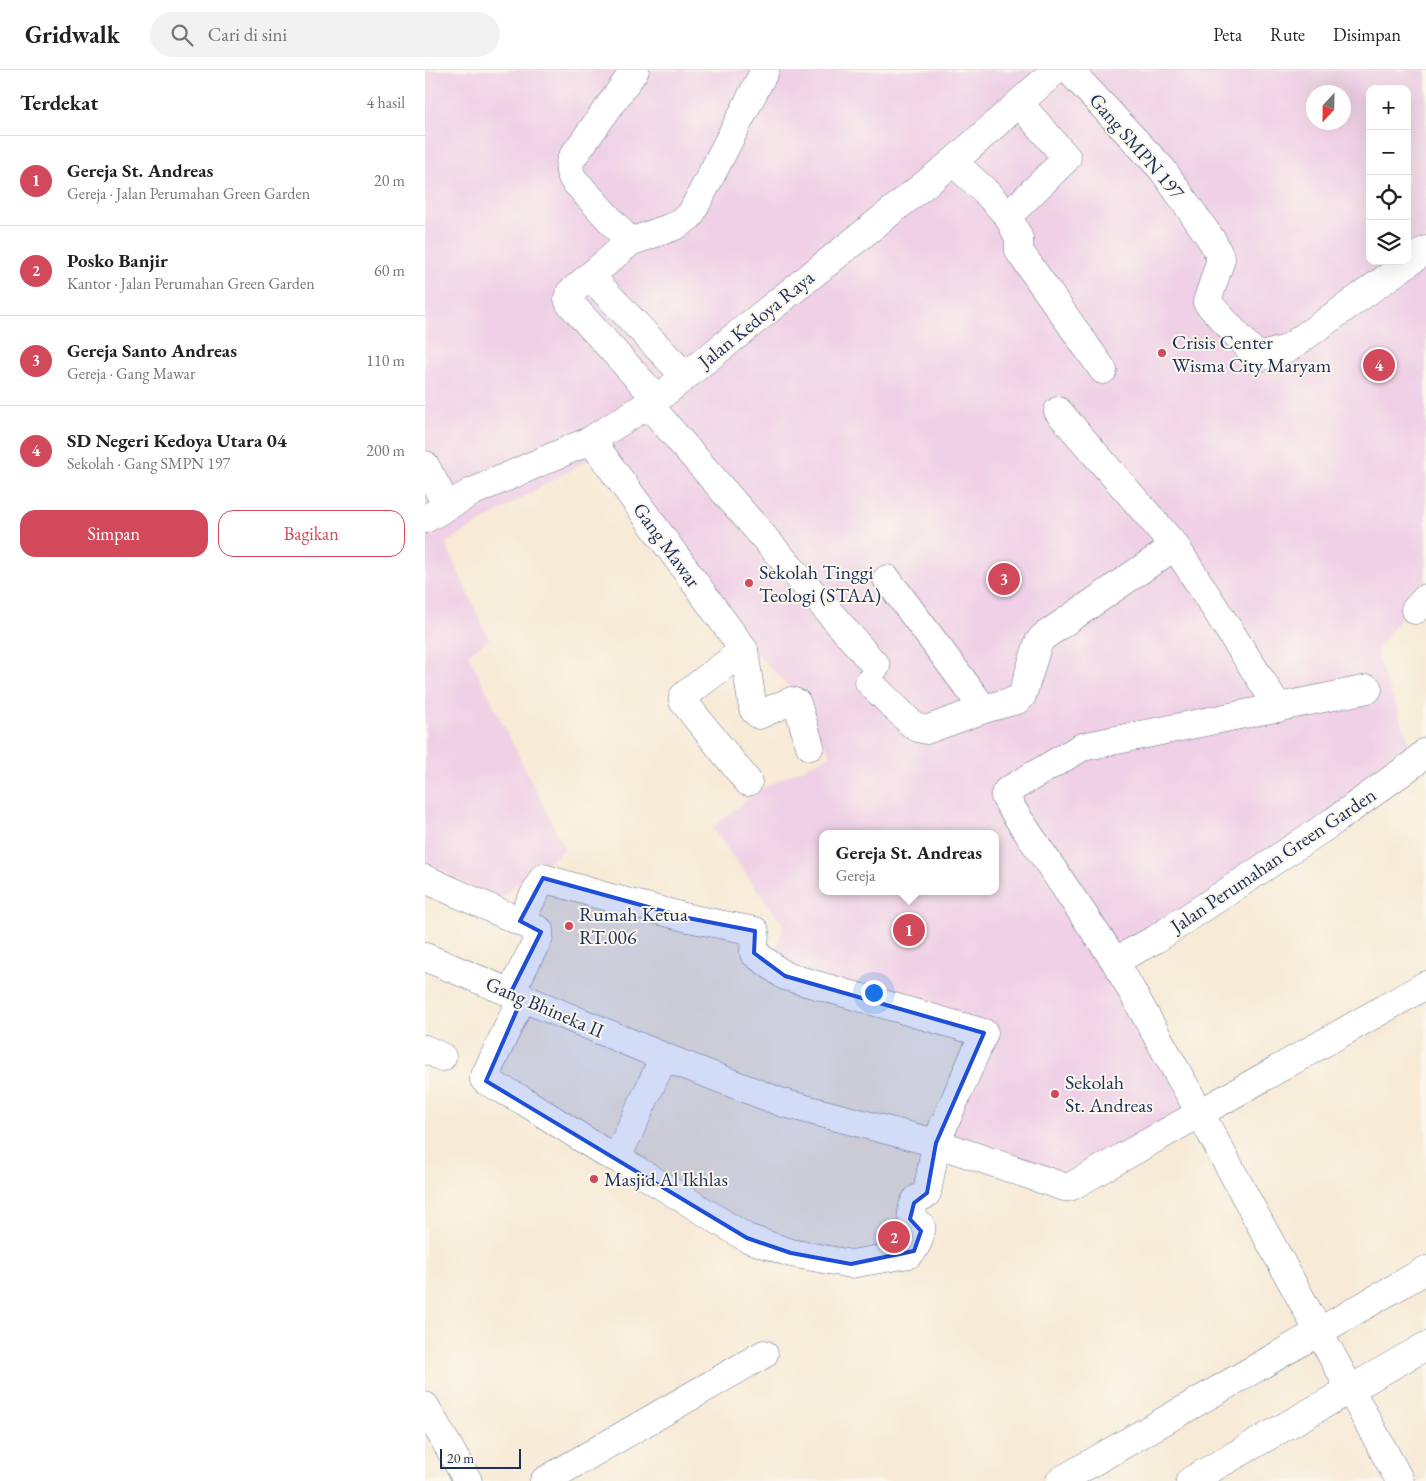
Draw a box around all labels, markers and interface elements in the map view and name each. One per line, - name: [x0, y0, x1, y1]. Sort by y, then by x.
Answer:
- search box: [150, 12, 500, 57]
- text: Gridwalk: [25, 19, 120, 50]
- icon: search: [168, 21, 196, 49]
- text: Cari di sini: [208, 22, 287, 47]
- text: Peta: [1213, 23, 1242, 46]
- text: Rute: [1270, 23, 1305, 46]
- text: Disimpan: [1333, 23, 1401, 46]
- north arrow: [1306, 85, 1351, 130]
- map controls: [1366, 85, 1411, 265]
- button: +: [1366, 85, 1411, 130]
- street label: Gang SMPN 197: [1084, 87, 1191, 205]
- text: Terdekat: [20, 89, 98, 116]
- text: 4 hasil: [367, 92, 405, 113]
- button: −: [1366, 130, 1411, 175]
- text: Gereja St. Andreas: [67, 158, 213, 183]
- text: 1: [32, 170, 40, 191]
- text: 20 m: [374, 170, 405, 191]
- button: locate: [1366, 175, 1411, 220]
- text: Gereja · Jalan Perumahan Green Garden: [67, 183, 310, 204]
- button: layers: [1366, 220, 1411, 265]
- text: Posko Banjir: [67, 248, 168, 273]
- text: 2: [32, 260, 40, 281]
- text: 60 m: [374, 260, 405, 281]
- street label: Jalan Kedoya Raya: [691, 264, 819, 375]
- text: Kantor · Jalan Perumahan Green Garden: [67, 273, 315, 294]
- place label: Crisis Center Wisma City Maryam: [1172, 329, 1332, 378]
- text: Gereja Santo Andreas: [67, 338, 237, 363]
- pin: 4: [1363, 346, 1395, 384]
- marker: Crisis Center Wisma City Maryam: [1156, 347, 1168, 359]
- text: 3: [32, 350, 40, 371]
- text: 110 m: [366, 350, 405, 371]
- text: Gereja · Gang Mawar: [67, 363, 195, 384]
- text: SD Negeri Kedoya Utara 04: [67, 428, 287, 453]
- text: 4: [32, 440, 40, 461]
- text: 200 m: [366, 440, 405, 461]
- text: Sekolah · Gang SMPN 197: [67, 453, 230, 474]
- street label: Gang Mawar: [627, 497, 707, 593]
- button: Simpan: [20, 510, 208, 557]
- button: Bagikan: [218, 510, 405, 557]
- place label: Sekolah Tinggi Teologi (STAA): [759, 559, 881, 608]
- pin: 3: [988, 560, 1020, 598]
- marker: Sekolah Tinggi Teologi (STAA): [743, 577, 755, 589]
- street label: Jalan Perumahan Green Garden: [1164, 781, 1381, 940]
- popup: [819, 830, 999, 895]
- text: Gereja St. Andreas: [836, 840, 982, 865]
- text: Gereja: [836, 865, 875, 886]
- place label: Rumah Ketua RT.006: [579, 901, 688, 950]
- pin: 1: [893, 911, 925, 949]
- marker: Rumah Ketua RT.006: [563, 920, 575, 932]
- street label: Gang Bhineka II: [482, 970, 608, 1044]
- your location: [861, 980, 887, 1006]
- place label: Sekolah St. Andreas: [1065, 1069, 1153, 1118]
- marker: Sekolah St. Andreas: [1049, 1088, 1061, 1100]
- place label: Masjid Al Ikhlas: [604, 1166, 728, 1192]
- marker: Masjid Al Ikhlas: [588, 1173, 600, 1185]
- pin: 2: [878, 1218, 910, 1256]
- scale bar: [440, 1446, 521, 1469]
- text: 20 m: [447, 1449, 474, 1467]

